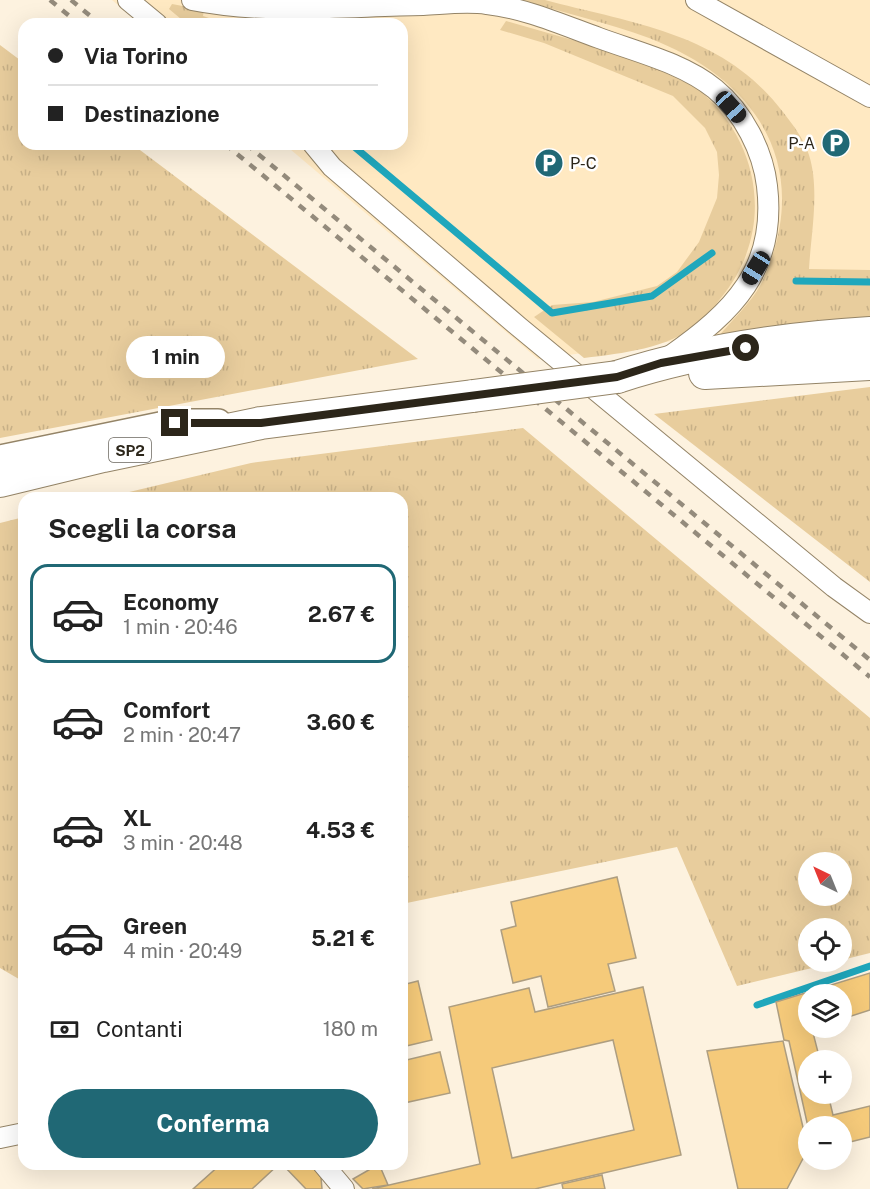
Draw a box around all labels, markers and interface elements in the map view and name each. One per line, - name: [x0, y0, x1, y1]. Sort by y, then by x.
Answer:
- text: Via Torino: [84, 43, 188, 69]
- car: [712, 88, 750, 126]
- text: Destinazione: [84, 101, 220, 127]
- parking icon: P-A: [820, 127, 852, 159]
- place label: P-A: [788, 134, 815, 153]
- parking icon: P-C: [533, 147, 565, 179]
- place label: P-C: [570, 154, 597, 173]
- car: [739, 248, 773, 288]
- route start: [732, 334, 759, 361]
- callout: 1 min: [126, 336, 225, 378]
- text: 1 min: [151, 345, 200, 369]
- route end: [161, 409, 188, 436]
- road number: SP2: [109, 438, 151, 462]
- text: Scegli la corsa: [48, 512, 237, 544]
- icon: car: [51, 587, 105, 641]
- text: Economy: [123, 589, 219, 615]
- text: 2.67 €: [308, 601, 375, 627]
- text: 1 min · 20:46: [123, 615, 238, 639]
- icon: car: [51, 695, 105, 749]
- text: Comfort: [123, 697, 210, 723]
- text: 3.60 €: [307, 709, 375, 735]
- text: 2 min · 20:47: [123, 723, 241, 747]
- icon: car: [51, 803, 105, 857]
- text: XL: [123, 805, 151, 831]
- text: 4.53 €: [306, 817, 375, 843]
- text: 3 min · 20:48: [123, 831, 243, 855]
- north arrow: [798, 852, 852, 906]
- map controls: [798, 852, 852, 1170]
- icon: car: [51, 911, 105, 965]
- text: Green: [123, 913, 187, 939]
- button: locate: [798, 918, 852, 972]
- text: 5.21 €: [311, 925, 375, 951]
- text: 4 min · 20:49: [123, 939, 242, 963]
- button: layers: [798, 984, 852, 1038]
- icon: cash: [48, 1013, 81, 1046]
- text: Contanti: [96, 1016, 183, 1042]
- text: 180 m: [323, 1017, 378, 1041]
- button: +: [798, 1050, 852, 1104]
- button: Conferma: [48, 1089, 378, 1158]
- button: −: [798, 1116, 852, 1170]

